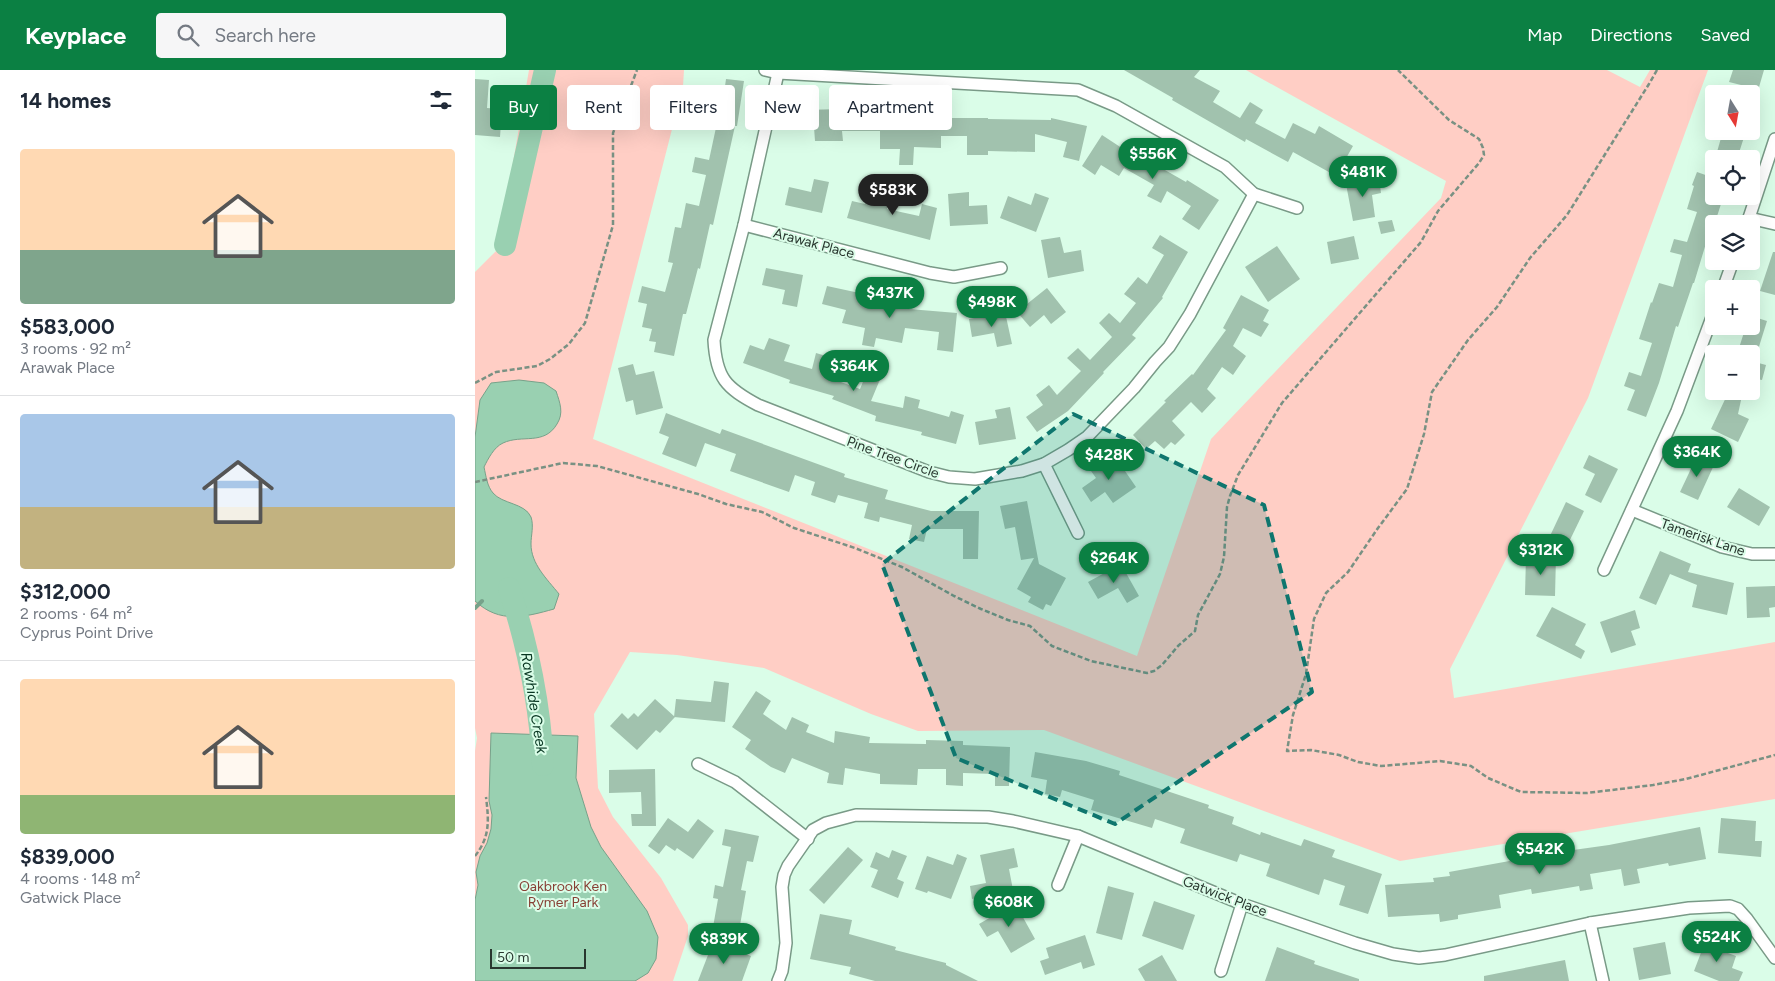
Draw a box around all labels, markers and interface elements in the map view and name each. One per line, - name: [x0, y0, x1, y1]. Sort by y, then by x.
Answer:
- search box: [156, 13, 506, 58]
- text: Keyplace: [25, 21, 126, 50]
- icon: search: [174, 21, 202, 49]
- text: Search here: [214, 24, 316, 47]
- text: Map: [1527, 24, 1562, 46]
- text: Directions: [1590, 24, 1672, 46]
- text: Saved: [1700, 24, 1750, 46]
- chip: Buy: [490, 85, 557, 130]
- chip: Rent: [567, 85, 640, 130]
- chip: Filters: [650, 85, 735, 130]
- chip: New: [745, 85, 819, 130]
- chip: Apartment: [829, 85, 952, 130]
- north arrow: [1705, 85, 1760, 140]
- map controls: [1705, 85, 1760, 400]
- icon: filters: [427, 86, 455, 114]
- text: 14 homes: [20, 88, 111, 113]
- pin: $556K: [1118, 138, 1188, 180]
- text: $556K: [1129, 144, 1177, 163]
- button: locate: [1705, 150, 1760, 205]
- pin: $481K: [1328, 156, 1398, 198]
- text: $481K: [1340, 162, 1386, 181]
- pin: $583K: [858, 174, 928, 216]
- text: $583K: [869, 180, 917, 199]
- icon: home: [193, 181, 283, 271]
- button: layers: [1705, 215, 1760, 270]
- street label: Arawak Place: [772, 225, 856, 263]
- pin: $437K: [855, 276, 925, 319]
- button: +: [1705, 280, 1760, 335]
- text: $437K: [866, 283, 914, 302]
- pin: $498K: [957, 286, 1027, 328]
- text: $498K: [968, 292, 1016, 311]
- text: $583,000: [20, 314, 115, 339]
- text: 3 rooms · 92 m²: [20, 339, 131, 358]
- button: −: [1705, 345, 1760, 400]
- pin: $364K: [819, 350, 889, 392]
- text: $364K: [830, 356, 878, 375]
- text: Arawak Place: [20, 358, 115, 377]
- street label: Pine Tree Circle: [844, 433, 942, 482]
- pin: $364K: [1662, 436, 1732, 478]
- pin: $428K: [1074, 438, 1144, 481]
- text: $364K: [1673, 442, 1721, 461]
- text: $428K: [1085, 445, 1133, 464]
- icon: home: [193, 447, 283, 537]
- street label: Tamerisk Lane: [1658, 515, 1748, 560]
- pin: $312K: [1506, 534, 1576, 576]
- text: $312K: [1519, 540, 1563, 559]
- pin: $264K: [1079, 542, 1149, 584]
- text: $264K: [1090, 548, 1138, 567]
- text: $312,000: [20, 579, 111, 604]
- text: 2 rooms · 64 m²: [20, 604, 132, 623]
- text: Cyprus Point Drive: [20, 623, 153, 642]
- water label: Rawhide Creek: [517, 651, 551, 756]
- icon: home: [193, 712, 283, 802]
- pin: $542K: [1505, 832, 1575, 875]
- text: $542K: [1516, 839, 1564, 858]
- text: $839,000: [20, 844, 115, 869]
- text: 4 rooms · 148 m²: [20, 869, 141, 888]
- street label: Gatwick Place: [1180, 873, 1270, 920]
- park label: Oakbrook Ken Rymer Park: [519, 878, 607, 911]
- pin: $608K: [974, 886, 1044, 928]
- text: Gatwick Place: [20, 888, 121, 907]
- text: $608K: [985, 892, 1033, 911]
- pin: $524K: [1682, 920, 1752, 963]
- pin: $839K: [689, 922, 759, 965]
- text: $524K: [1693, 927, 1741, 946]
- text: $839K: [700, 929, 748, 948]
- scale bar: [490, 946, 586, 969]
- text: 50 m: [497, 949, 529, 966]

